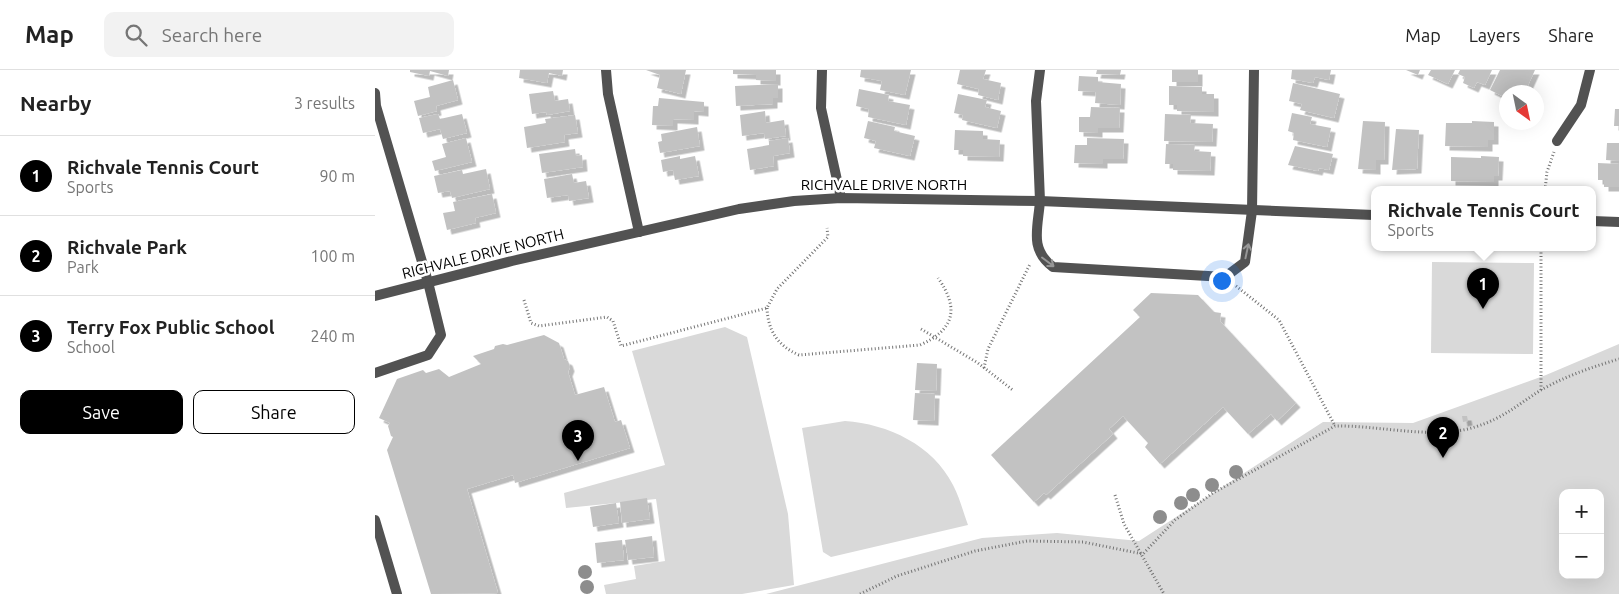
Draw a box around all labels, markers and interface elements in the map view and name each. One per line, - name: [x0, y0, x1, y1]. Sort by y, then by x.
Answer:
- search box: [104, 12, 454, 57]
- text: Map: [25, 21, 74, 48]
- icon: search: [122, 21, 150, 49]
- text: Search here: [162, 24, 262, 46]
- text: Map: [1405, 25, 1441, 45]
- text: Layers: [1469, 25, 1520, 45]
- text: Share: [1548, 25, 1594, 45]
- north arrow: [1499, 85, 1544, 130]
- text: Nearby: [20, 91, 91, 115]
- text: 3 results: [294, 94, 355, 112]
- text: Richvale Tennis Court: [67, 156, 259, 178]
- text: 1: [31, 167, 41, 185]
- text: 90 m: [319, 167, 355, 185]
- street label: RICHVALE DRIVE NORTH: [801, 176, 967, 193]
- text: Sports: [67, 178, 113, 196]
- popup: [1371, 186, 1596, 251]
- text: Richvale Tennis Court: [1387, 199, 1580, 221]
- text: Sports: [1387, 221, 1434, 239]
- street label: RICHVALE DRIVE NORTH: [400, 225, 566, 282]
- text: Richvale Park: [67, 236, 187, 258]
- one-way arrow: [1243, 244, 1252, 260]
- text: 2: [31, 247, 41, 265]
- text: 100 m: [310, 247, 355, 265]
- one-way arrow: [1042, 256, 1055, 267]
- text: Park: [67, 258, 99, 276]
- your location: [1209, 268, 1235, 294]
- pin: 1: [1467, 268, 1499, 309]
- text: Terry Fox Public School: [67, 316, 275, 338]
- text: 3: [31, 327, 41, 345]
- text: 240 m: [310, 327, 355, 345]
- text: School: [67, 338, 115, 356]
- button: Save: [20, 390, 183, 434]
- button: Share: [193, 390, 355, 434]
- pin: 2: [1427, 417, 1459, 458]
- pin: 3: [562, 420, 594, 461]
- map controls: [1559, 489, 1604, 579]
- button: +: [1559, 489, 1604, 534]
- button: −: [1559, 534, 1604, 579]

